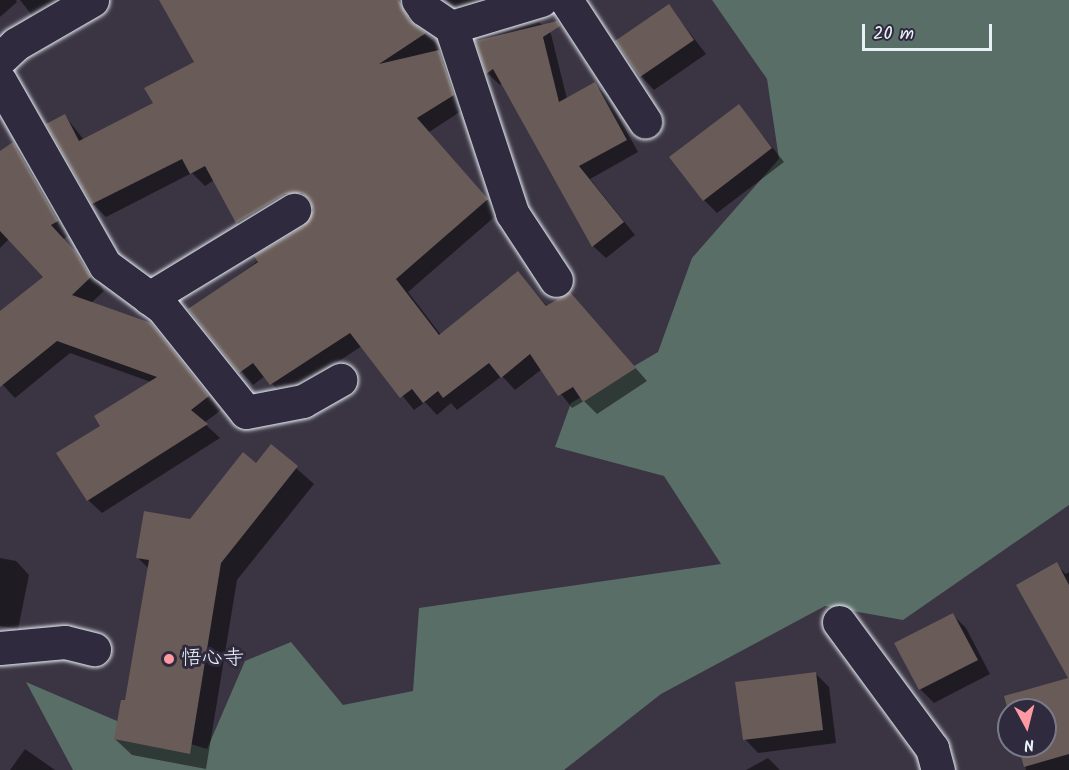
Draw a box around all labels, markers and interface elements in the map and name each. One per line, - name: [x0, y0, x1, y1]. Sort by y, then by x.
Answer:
- scale bar: [865, 12, 996, 50]
- text: 20 m: [873, 20, 914, 49]
- place label: 悟心寺: [181, 646, 244, 672]
- marker: 悟心寺: [162, 652, 176, 666]
- north arrow: [997, 698, 1057, 758]
- text: N: [1022, 731, 1036, 757]

